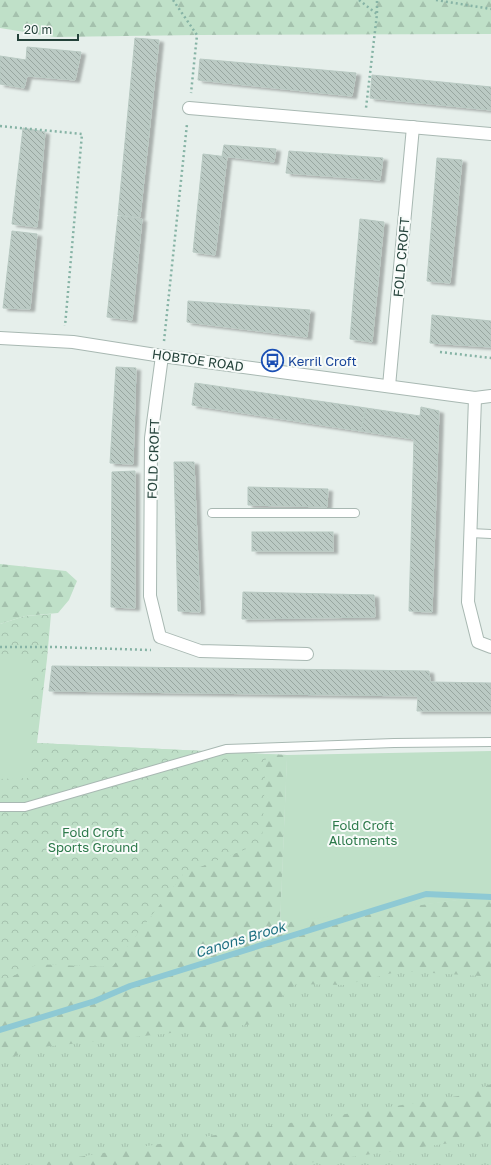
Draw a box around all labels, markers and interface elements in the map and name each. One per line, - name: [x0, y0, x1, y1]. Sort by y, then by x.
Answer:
- scale bar: [18, 16, 78, 42]
- text: 20 m: [24, 22, 52, 37]
- street label: FOLD CROFT: [390, 216, 412, 298]
- street label: HOBTOE ROAD: [151, 346, 245, 374]
- bus stop icon: Kerril Croft: [260, 348, 286, 374]
- place label: Kerril Croft: [288, 353, 357, 369]
- street label: FOLD CROFT: [144, 419, 162, 499]
- park label: Fold Croft Allotments: [329, 817, 397, 848]
- park label: Fold Croft Sports Ground: [48, 824, 138, 855]
- water label: Canons Brook: [193, 917, 289, 961]

